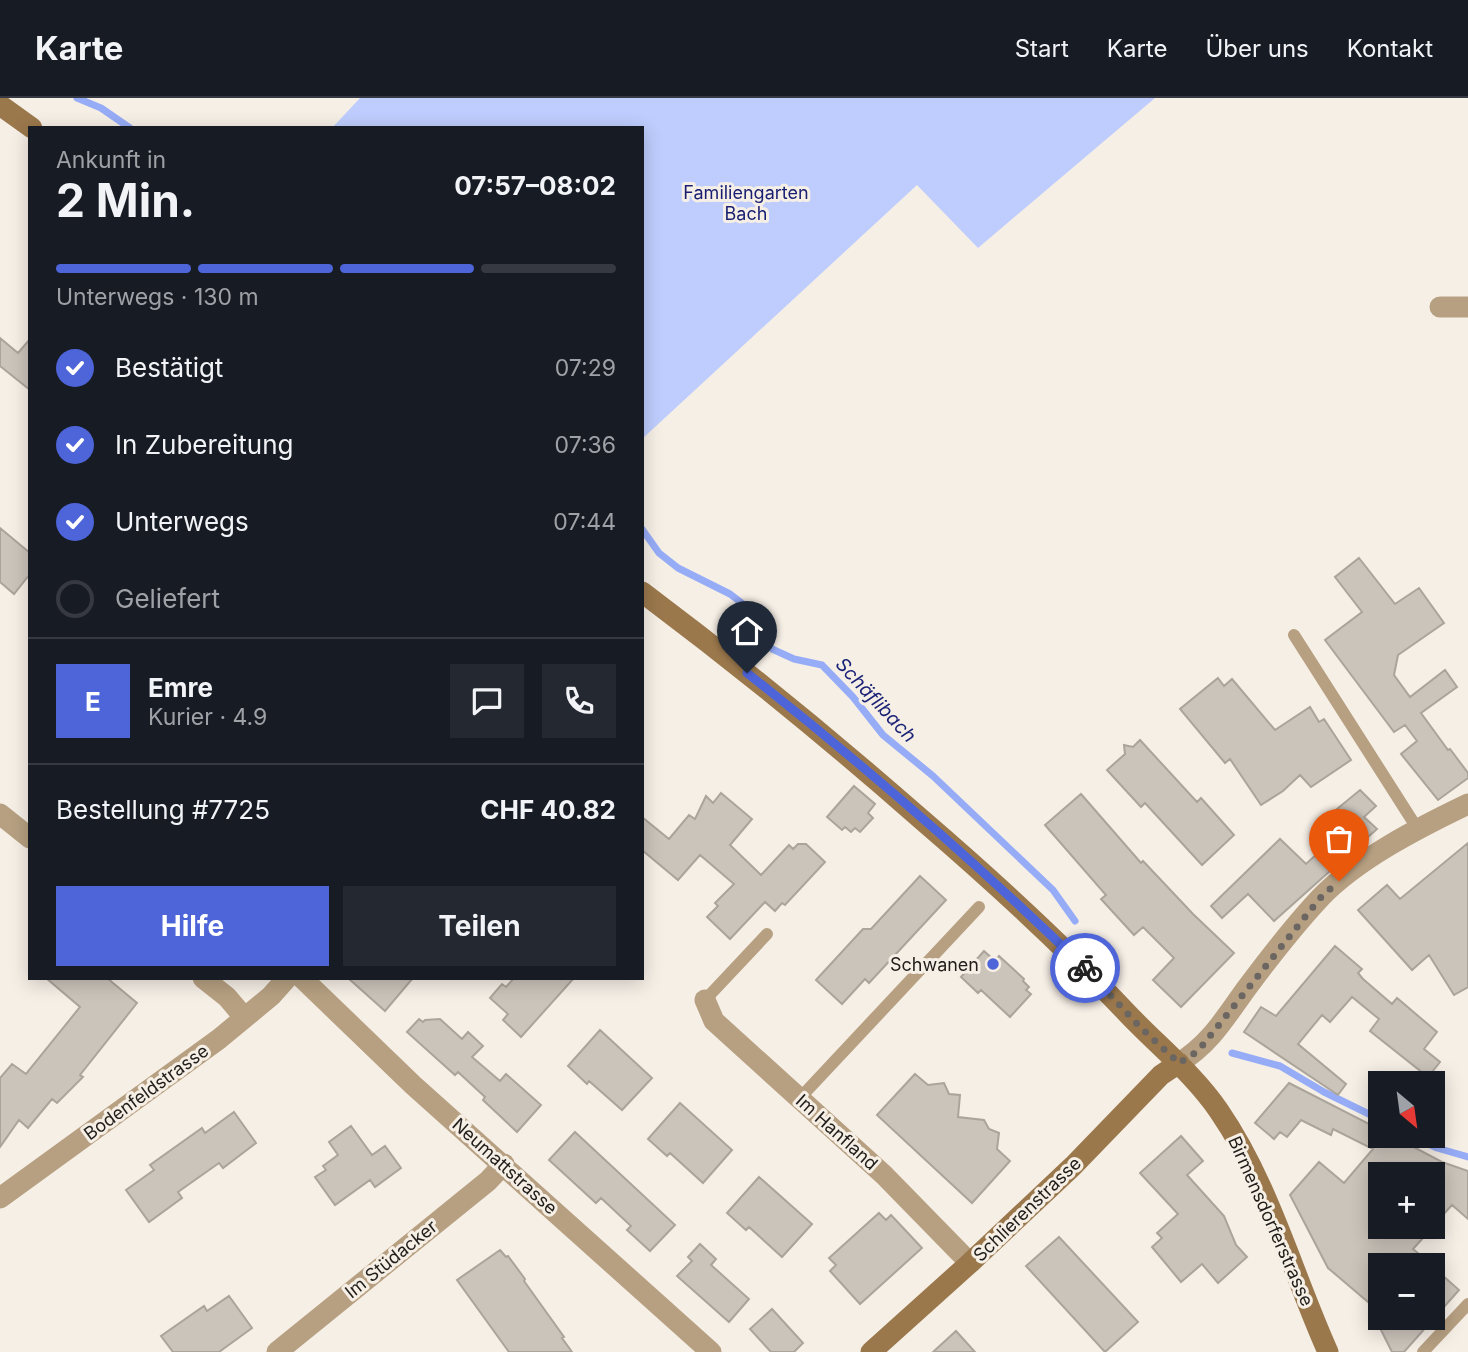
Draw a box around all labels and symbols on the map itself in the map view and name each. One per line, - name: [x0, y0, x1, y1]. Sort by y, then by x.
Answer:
- park label: Familiengarten Bach: [683, 182, 809, 224]
- pin: [717, 601, 777, 673]
- water label: Schäflibach: [831, 653, 921, 747]
- pin: [1309, 809, 1369, 881]
- courier: [1050, 933, 1120, 1003]
- place label: Schwanen: [890, 954, 979, 975]
- marker: Schwanen: [985, 956, 1001, 972]
- street label: Bodenfeldstrasse: [80, 1040, 212, 1144]
- north arrow: [1368, 1071, 1446, 1148]
- street label: Im Hanfland: [792, 1090, 882, 1174]
- street label: Neumattstrasse: [448, 1114, 562, 1218]
- street label: Birmensdorferstrasse: [1224, 1133, 1318, 1309]
- street label: Schlierenstrasse: [969, 1152, 1085, 1266]
- street label: Im Stüdacker: [341, 1215, 441, 1302]

